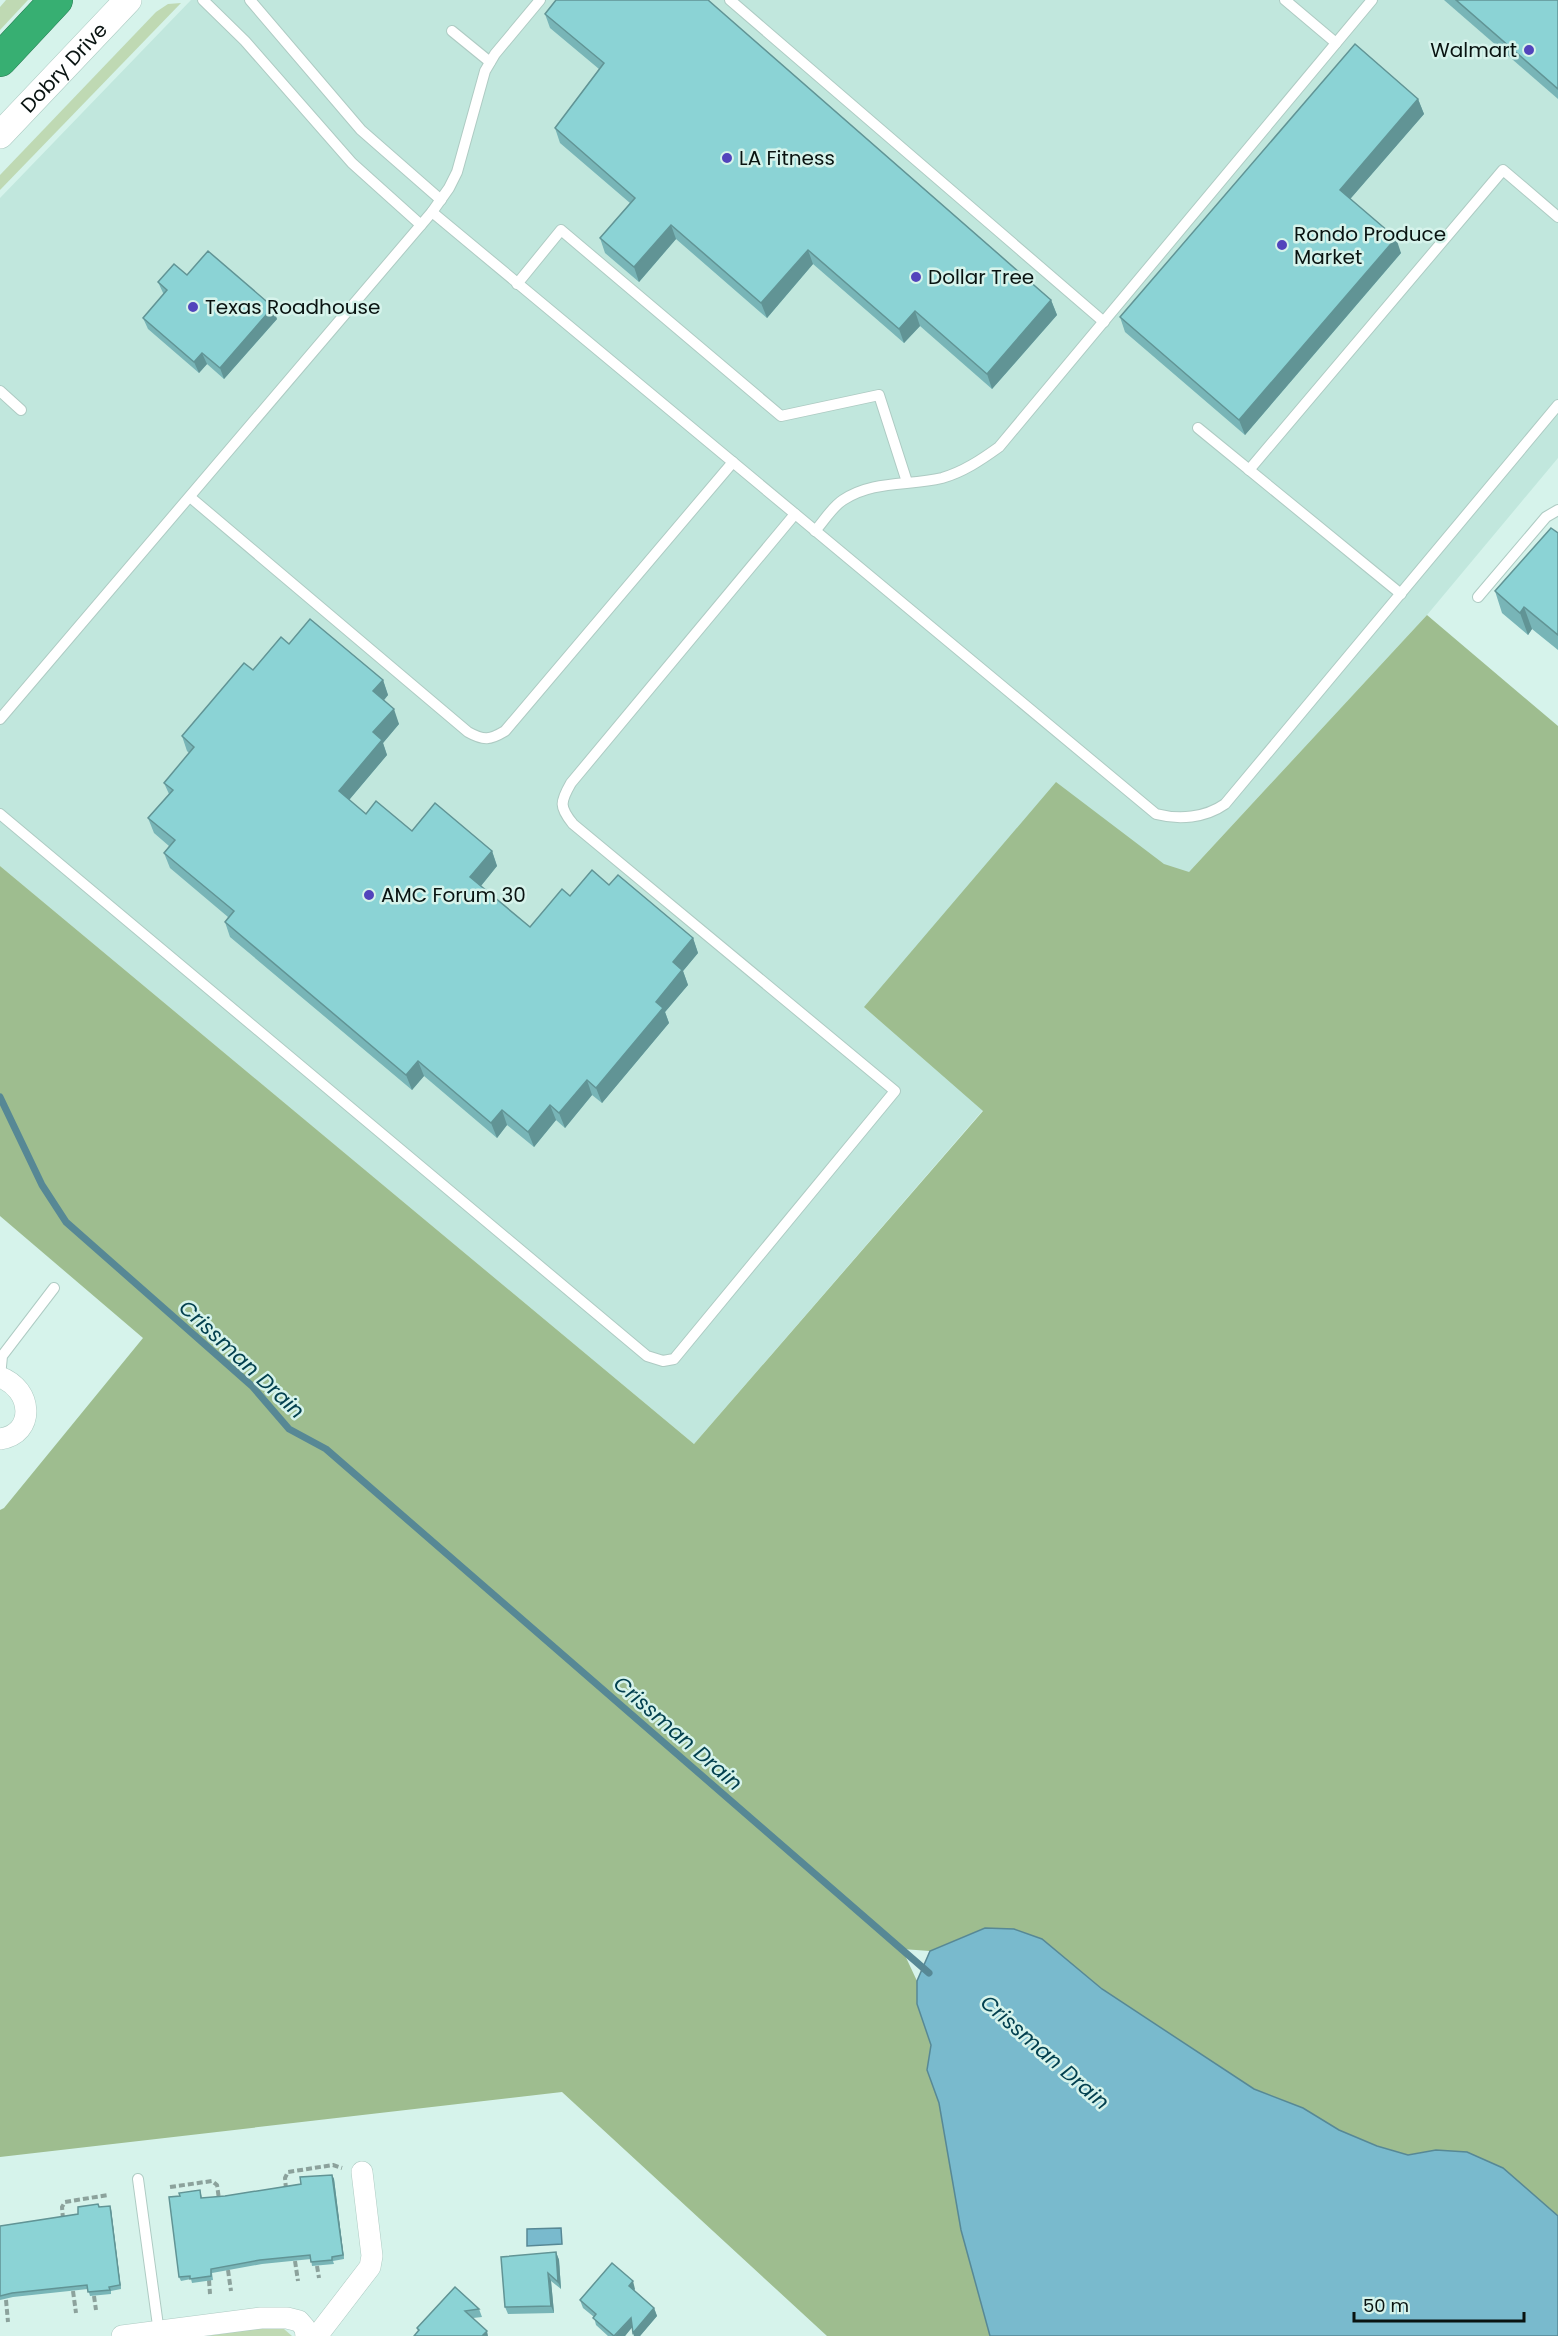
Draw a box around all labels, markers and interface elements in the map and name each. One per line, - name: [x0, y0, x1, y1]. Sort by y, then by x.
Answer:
- street label: Dobry Drive: [14, 16, 114, 119]
- place label: Walmart: [1430, 36, 1517, 64]
- marker: Walmart: [1522, 43, 1536, 57]
- place label: LA Fitness: [739, 144, 835, 172]
- marker: LA Fitness: [720, 151, 734, 165]
- place label: Rondo Produce Market: [1294, 220, 1446, 271]
- marker: Rondo Produce Market: [1275, 238, 1289, 252]
- place label: Dollar Tree: [928, 263, 1034, 291]
- marker: Dollar Tree: [909, 270, 923, 284]
- place label: Texas Roadhouse: [205, 293, 380, 321]
- marker: Texas Roadhouse: [186, 300, 200, 314]
- place label: AMC Forum 30: [381, 881, 526, 909]
- marker: AMC Forum 30: [362, 888, 376, 902]
- water label: Crissman Drain: [173, 1293, 311, 1425]
- water label: Crissman Drain: [607, 1669, 749, 1797]
- water label: Crissman Drain: [974, 1988, 1116, 2116]
- scale bar: [1354, 2285, 1524, 2323]
- text: 50 m: [1363, 2293, 1409, 2318]

